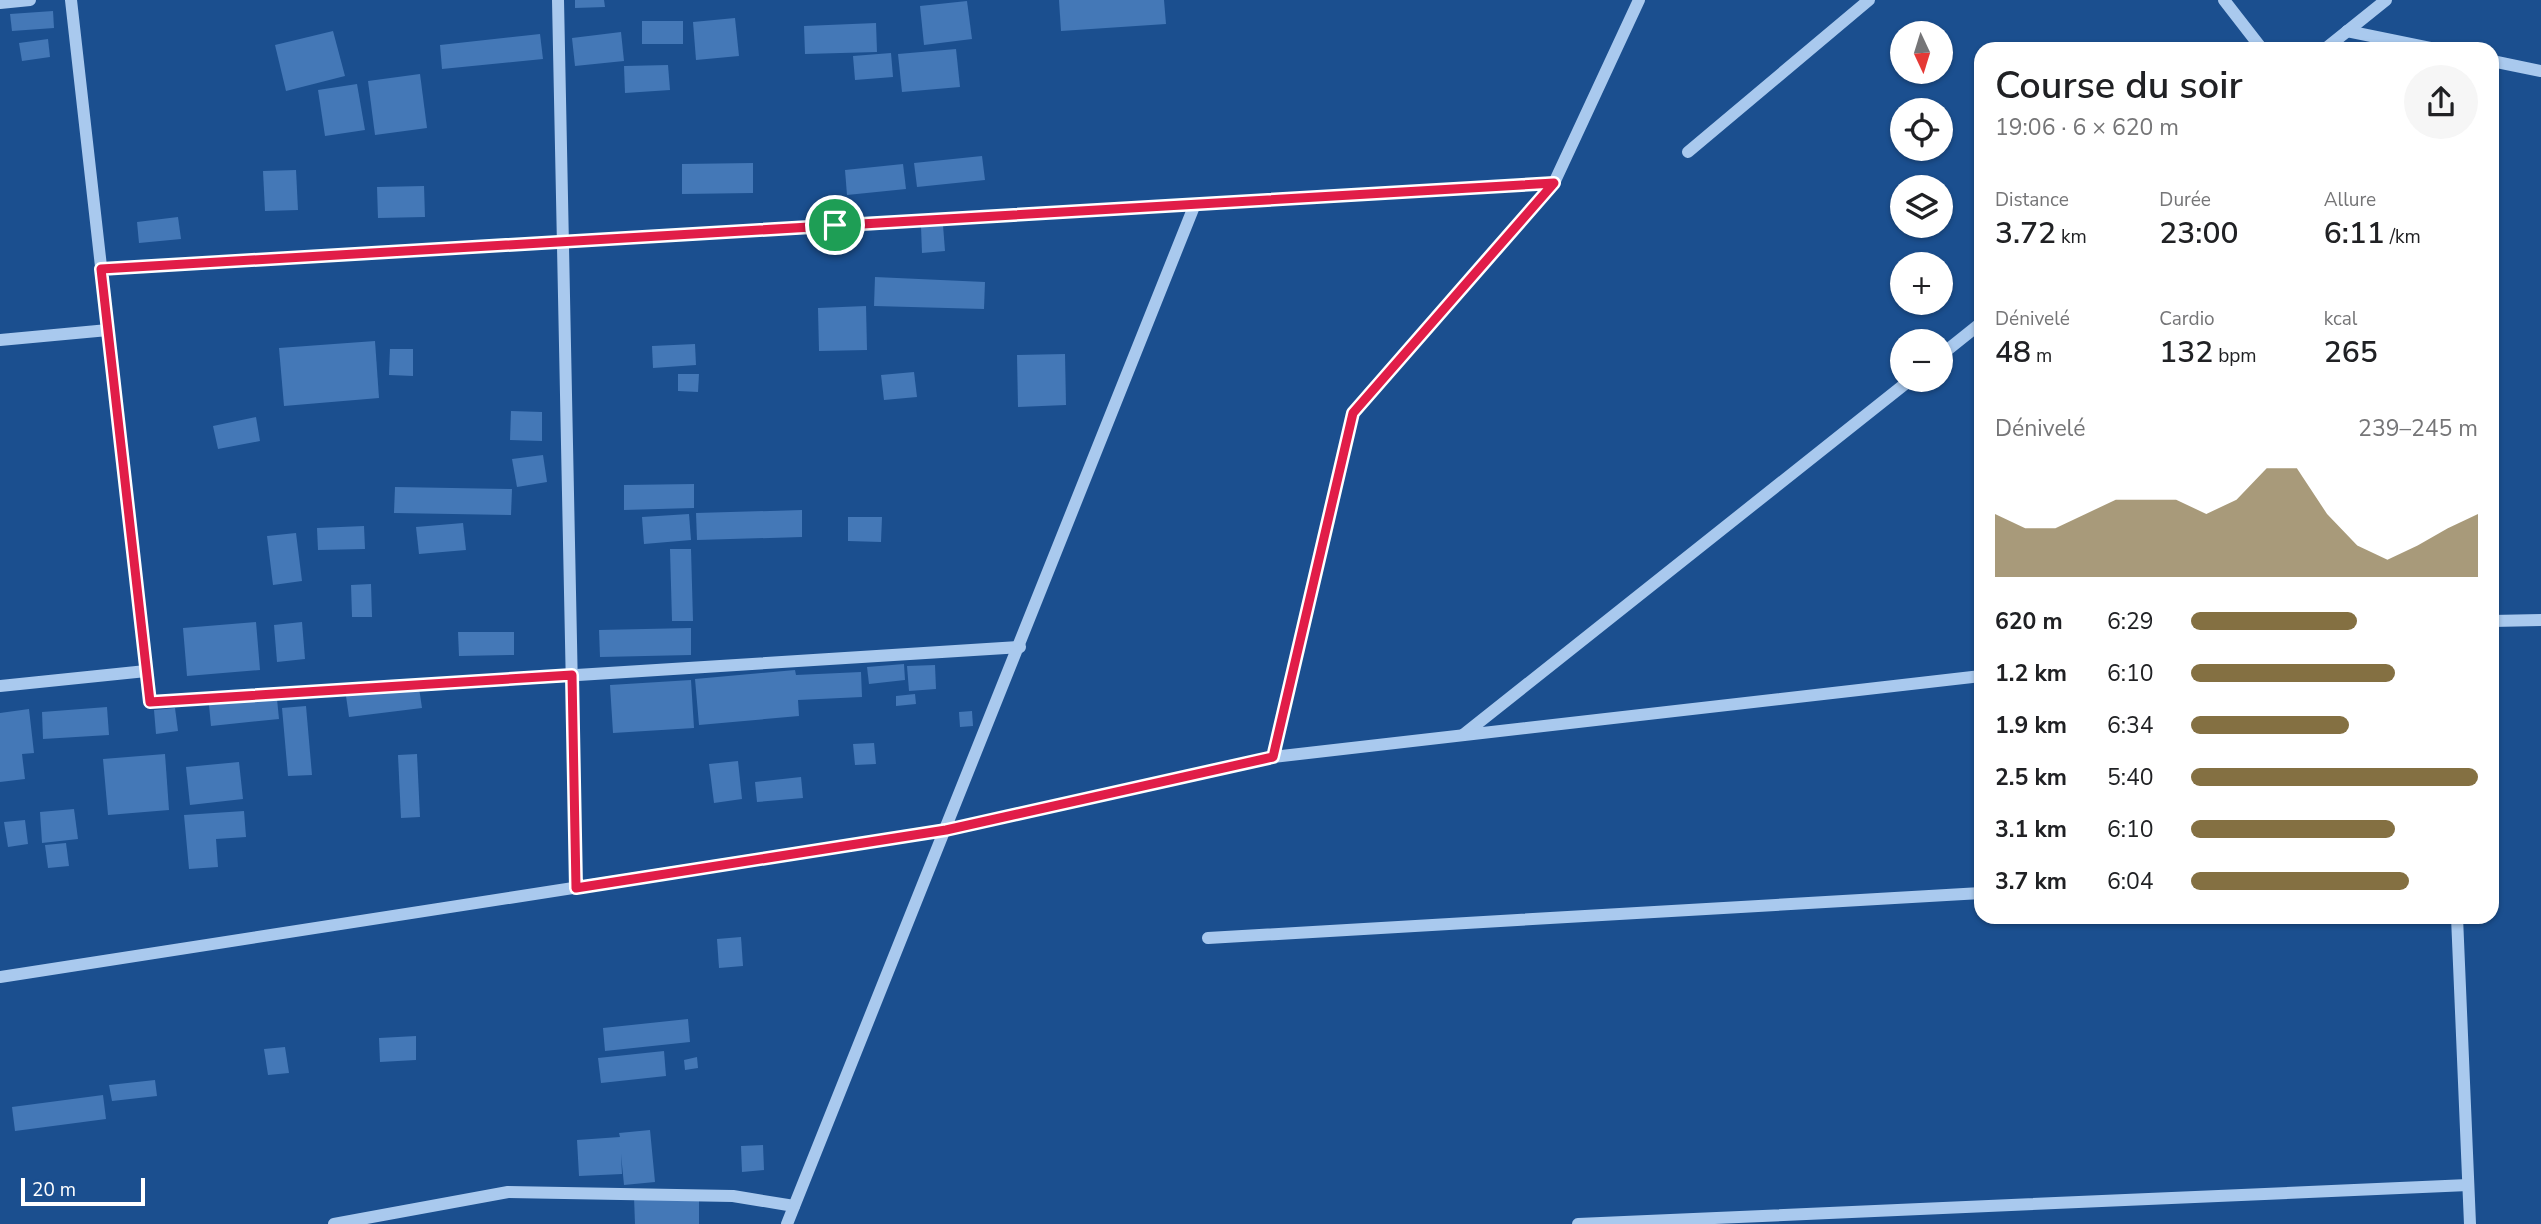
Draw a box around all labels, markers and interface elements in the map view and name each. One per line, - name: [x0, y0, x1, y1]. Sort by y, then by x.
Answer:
- north arrow: [1890, 21, 1953, 84]
- map controls: [1890, 21, 1953, 392]
- text: Course du soir: [1995, 60, 2243, 111]
- button: share: [2404, 65, 2478, 139]
- button: locate: [1890, 98, 1953, 161]
- text: 19:06 · 6 × 620 m: [1995, 112, 2179, 143]
- button: layers: [1890, 175, 1953, 238]
- text: Distance: [1995, 187, 2069, 213]
- text: Durée: [2159, 187, 2211, 213]
- text: Allure: [2324, 187, 2376, 213]
- pin: [805, 195, 865, 255]
- icon: arrive: [816, 206, 854, 244]
- text: 3.72: [1995, 213, 2056, 254]
- text: 23:00: [2159, 213, 2238, 254]
- text: 6:11: [2324, 213, 2385, 254]
- text: km: [2056, 224, 2087, 250]
- text: /km: [2385, 224, 2421, 250]
- button: +: [1890, 252, 1953, 315]
- text: Dénivelé: [1995, 306, 2070, 332]
- text: Cardio: [2159, 306, 2215, 332]
- text: kcal: [2324, 306, 2357, 332]
- button: −: [1890, 329, 1953, 392]
- text: 48: [1995, 332, 2031, 373]
- text: 132: [2159, 332, 2213, 373]
- text: 265: [2324, 332, 2378, 373]
- text: m: [2031, 343, 2052, 369]
- text: bpm: [2213, 343, 2257, 369]
- text: Dénivelé: [1995, 413, 2086, 444]
- text: 239–245 m: [2358, 413, 2478, 444]
- text: 620 m: [1995, 606, 2063, 637]
- text: 6:29: [2107, 606, 2154, 637]
- text: 1.2 km: [1995, 658, 2067, 689]
- text: 6:10: [2107, 658, 2154, 689]
- text: 1.9 km: [1995, 710, 2067, 741]
- text: 6:34: [2107, 710, 2154, 741]
- text: 2.5 km: [1995, 762, 2067, 793]
- text: 5:40: [2107, 762, 2154, 793]
- text: 3.1 km: [1995, 814, 2067, 845]
- text: 6:10: [2107, 814, 2154, 845]
- text: 3.7 km: [1995, 866, 2067, 897]
- text: 6:04: [2107, 866, 2154, 897]
- scale bar: [21, 1175, 145, 1207]
- text: 20 m: [32, 1177, 76, 1203]

